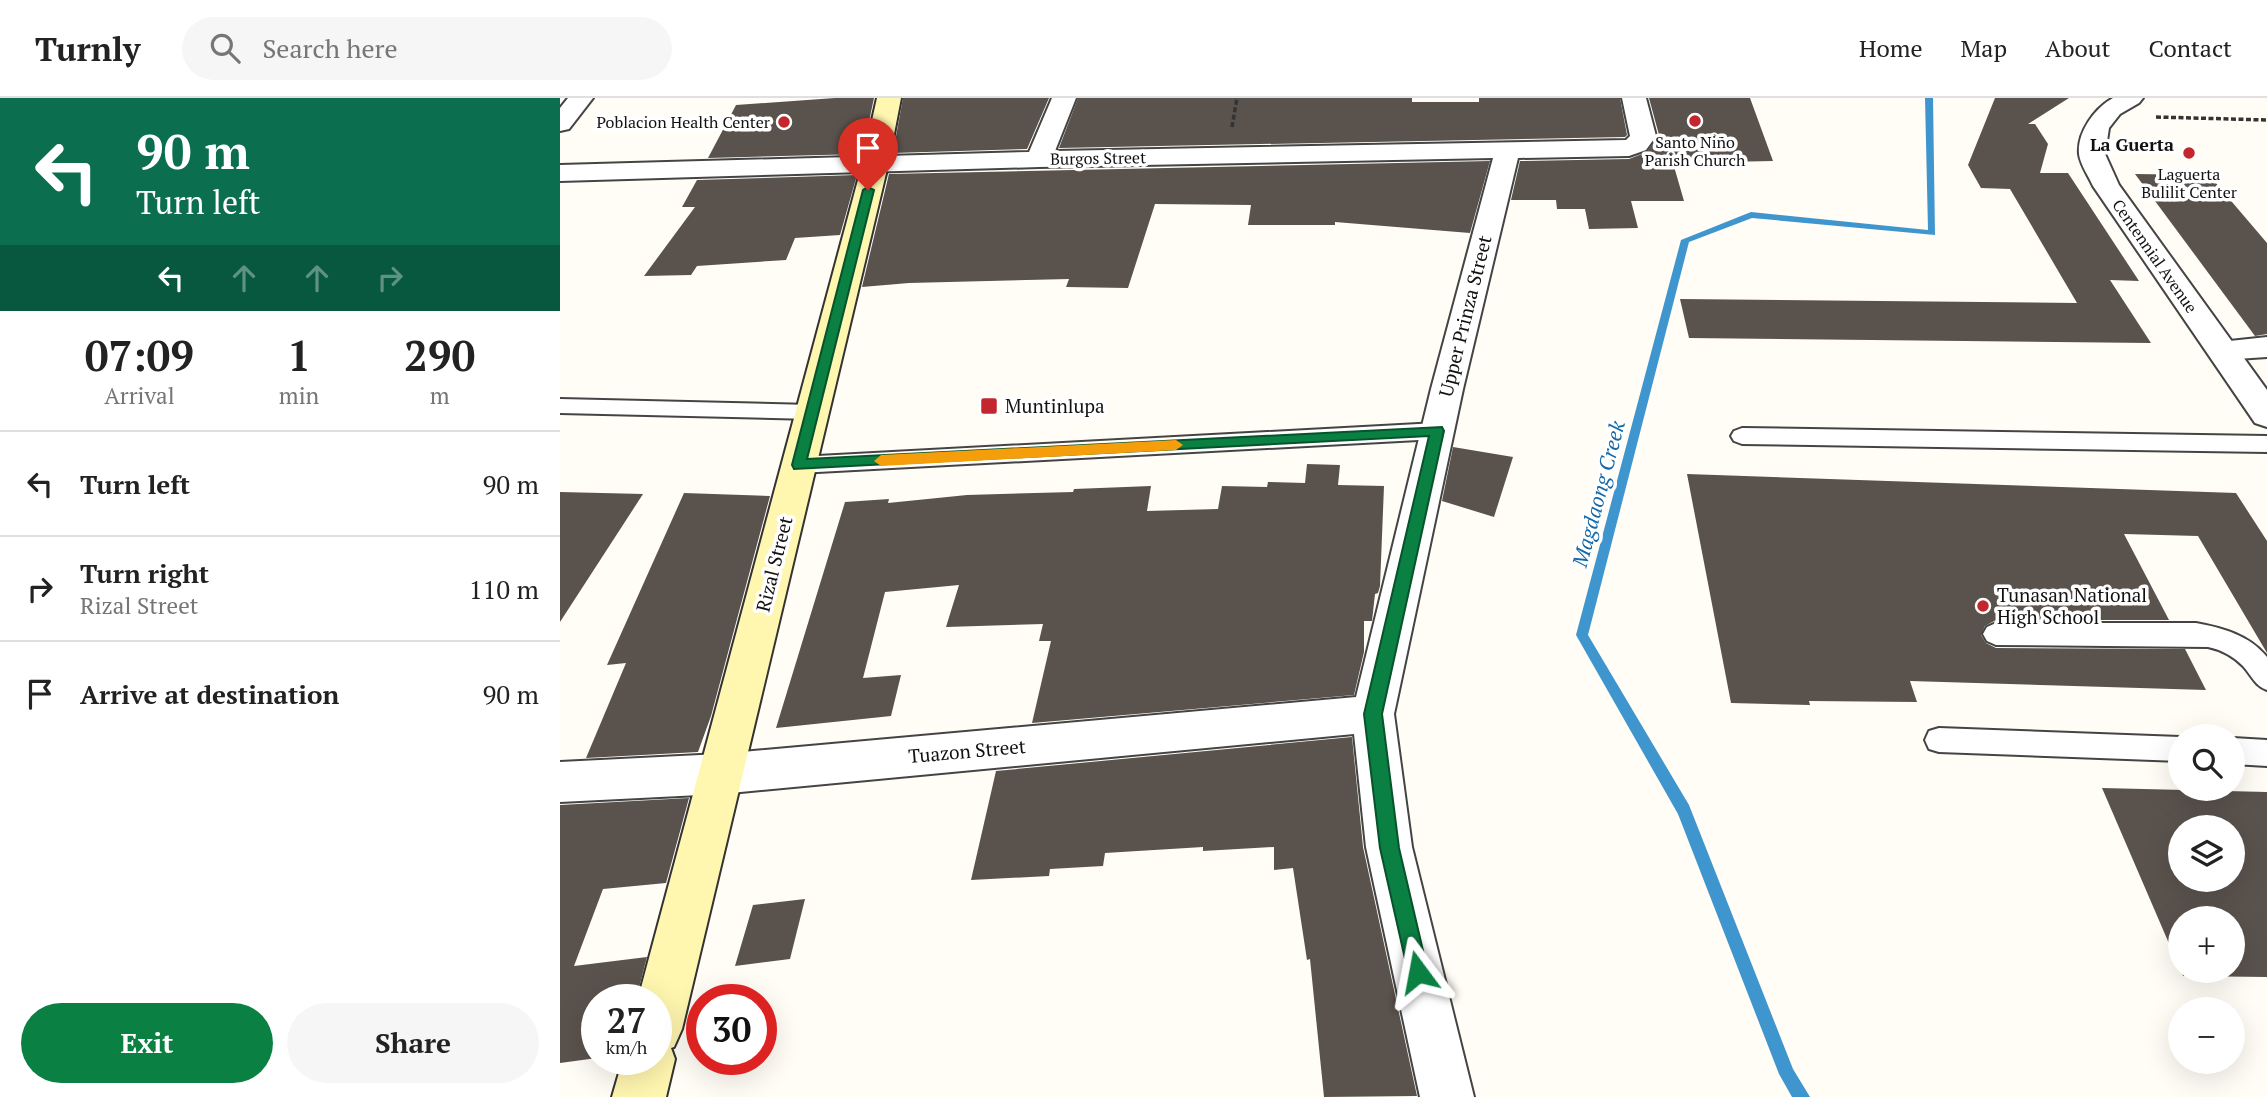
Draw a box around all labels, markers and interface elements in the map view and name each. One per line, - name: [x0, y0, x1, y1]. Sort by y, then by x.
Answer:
- search box: [182, 17, 672, 80]
- text: Turnly: [35, 27, 140, 70]
- icon: search: [206, 29, 244, 67]
- text: Search here: [262, 31, 398, 65]
- text: Home: [1859, 32, 1923, 64]
- text: Map: [1961, 32, 2007, 64]
- text: About: [2045, 32, 2111, 64]
- text: Contact: [2149, 32, 2232, 64]
- place label: Poblacion Health Center: [597, 111, 771, 133]
- marker: Santo Niño Parish Church: [1687, 113, 1703, 129]
- marker: Poblacion Health Center: [776, 114, 792, 130]
- text: 90 m: [136, 118, 250, 183]
- pin: [838, 118, 898, 190]
- icon: left: [21, 126, 112, 217]
- icon: arrive: [849, 129, 887, 167]
- place label: Santo Niño Parish Church: [1645, 131, 1746, 171]
- district label: La Guerta: [2090, 132, 2174, 156]
- marker: Laguerta Bulilit Center: [2181, 145, 2197, 161]
- street label: Burgos Street: [1050, 146, 1146, 170]
- place label: Laguerta Bulilit Center: [2141, 163, 2238, 203]
- text: Turn left: [136, 181, 260, 223]
- street label: Centennial Avenue: [2108, 195, 2202, 317]
- street label: Upper Prinza Street: [1432, 233, 1497, 399]
- icon: left: [152, 259, 190, 297]
- icon: ahead: [225, 259, 263, 297]
- icon: ahead: [298, 259, 336, 297]
- icon: right: [371, 259, 409, 297]
- text: 07:09: [85, 327, 194, 383]
- text: 1: [287, 327, 311, 383]
- text: 290: [404, 327, 475, 383]
- text: Arrival: [104, 380, 175, 411]
- text: min: [279, 380, 319, 411]
- text: m: [430, 380, 450, 411]
- place label: Muntinlupa: [1005, 393, 1105, 418]
- marker: Muntinlupa: [979, 396, 999, 416]
- water label: Magdaong Creek: [1565, 417, 1631, 571]
- icon: left: [21, 465, 59, 503]
- text: Turn left: [80, 467, 190, 501]
- text: 90 m: [483, 467, 539, 501]
- street label: Rizal Street: [750, 513, 797, 614]
- text: Turn right: [80, 556, 209, 590]
- icon: right: [21, 570, 59, 608]
- text: 110 m: [469, 572, 539, 606]
- place label: Tunasan National High School: [1997, 582, 2147, 629]
- text: Rizal Street: [80, 590, 198, 621]
- marker: Tunasan National High School: [1975, 598, 1991, 614]
- icon: arrive: [21, 675, 59, 713]
- text: Arrive at destination: [80, 677, 339, 711]
- text: 90 m: [483, 677, 539, 711]
- map controls: [2168, 724, 2245, 1074]
- button: search: [2168, 724, 2245, 801]
- street label: Tuazon Street: [907, 733, 1027, 768]
- button: layers: [2168, 815, 2245, 892]
- button: +: [2168, 906, 2245, 983]
- position arrow: [1381, 935, 1455, 1009]
- speed limit sign: 30: [686, 984, 777, 1075]
- text: 27: [607, 997, 646, 1043]
- button: −: [2168, 997, 2245, 1074]
- button: Exit: [21, 1003, 273, 1083]
- button: Share: [287, 1003, 539, 1083]
- text: km/h: [606, 1035, 647, 1059]

